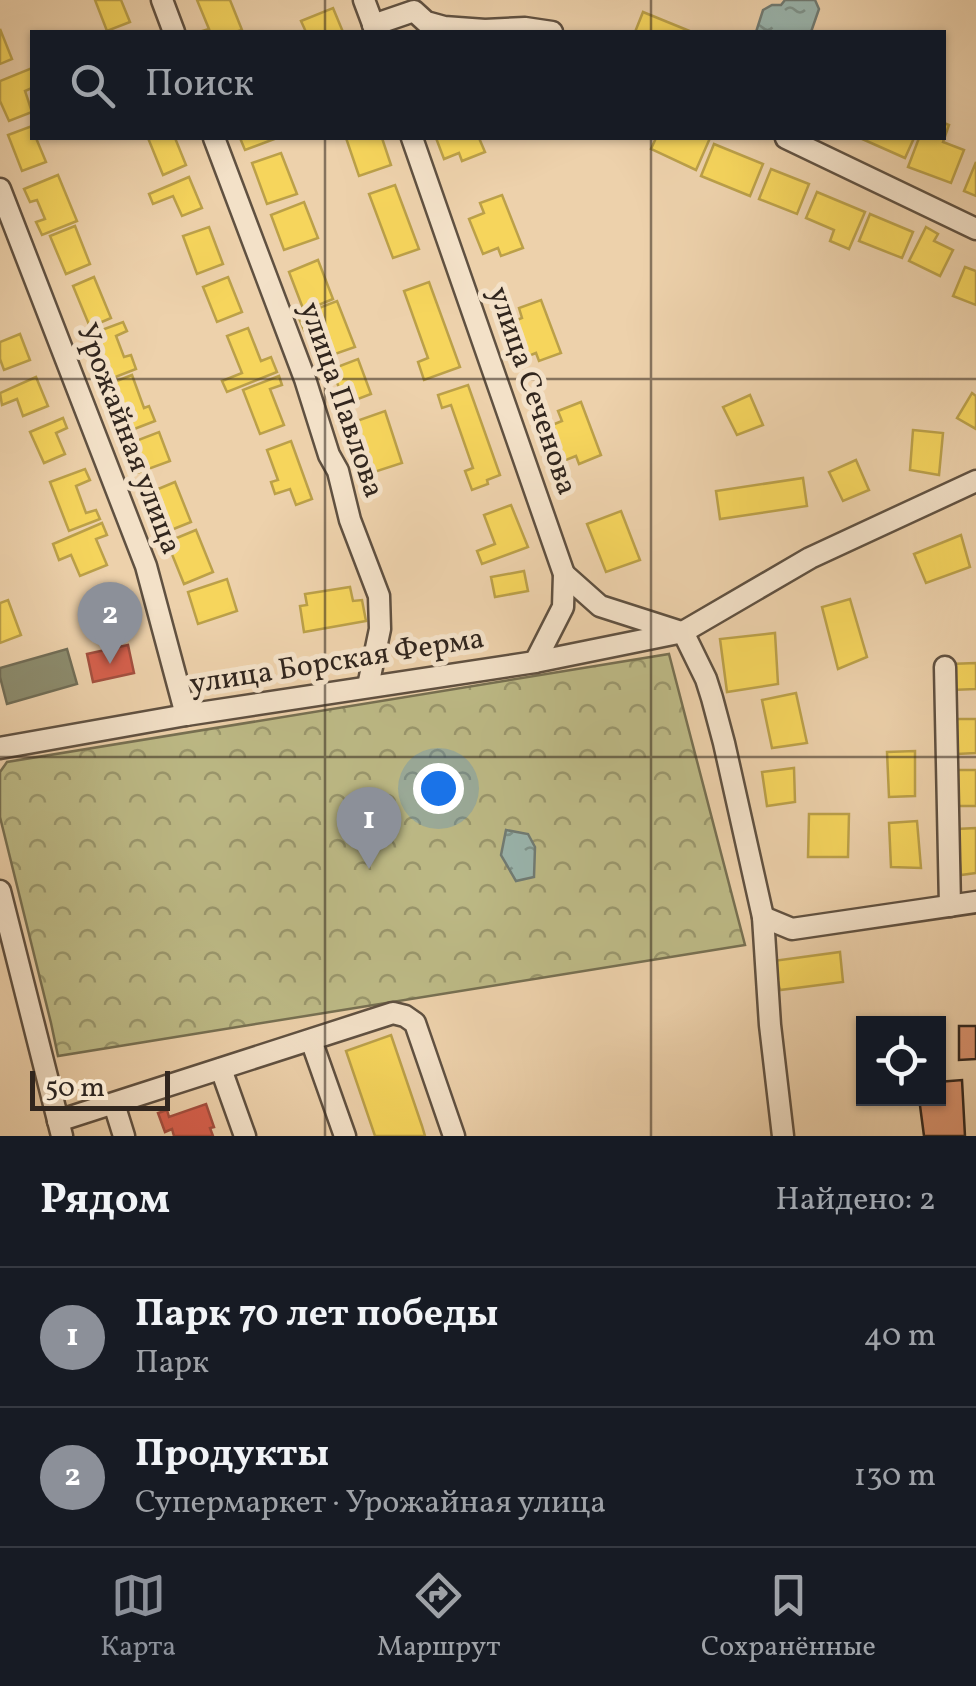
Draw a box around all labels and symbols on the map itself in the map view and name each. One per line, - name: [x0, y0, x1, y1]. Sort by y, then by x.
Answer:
- street label: улица Сеченова: [477, 281, 587, 501]
- street label: улица Павлова: [288, 297, 394, 503]
- street label: Урожайная улица: [65, 317, 191, 561]
- pin: 2: [78, 582, 142, 664]
- street label: улица Борская Ферма: [187, 618, 487, 706]
- your location: [413, 763, 464, 814]
- pin: 1: [336, 786, 402, 869]
- scale bar: [30, 1066, 170, 1110]

